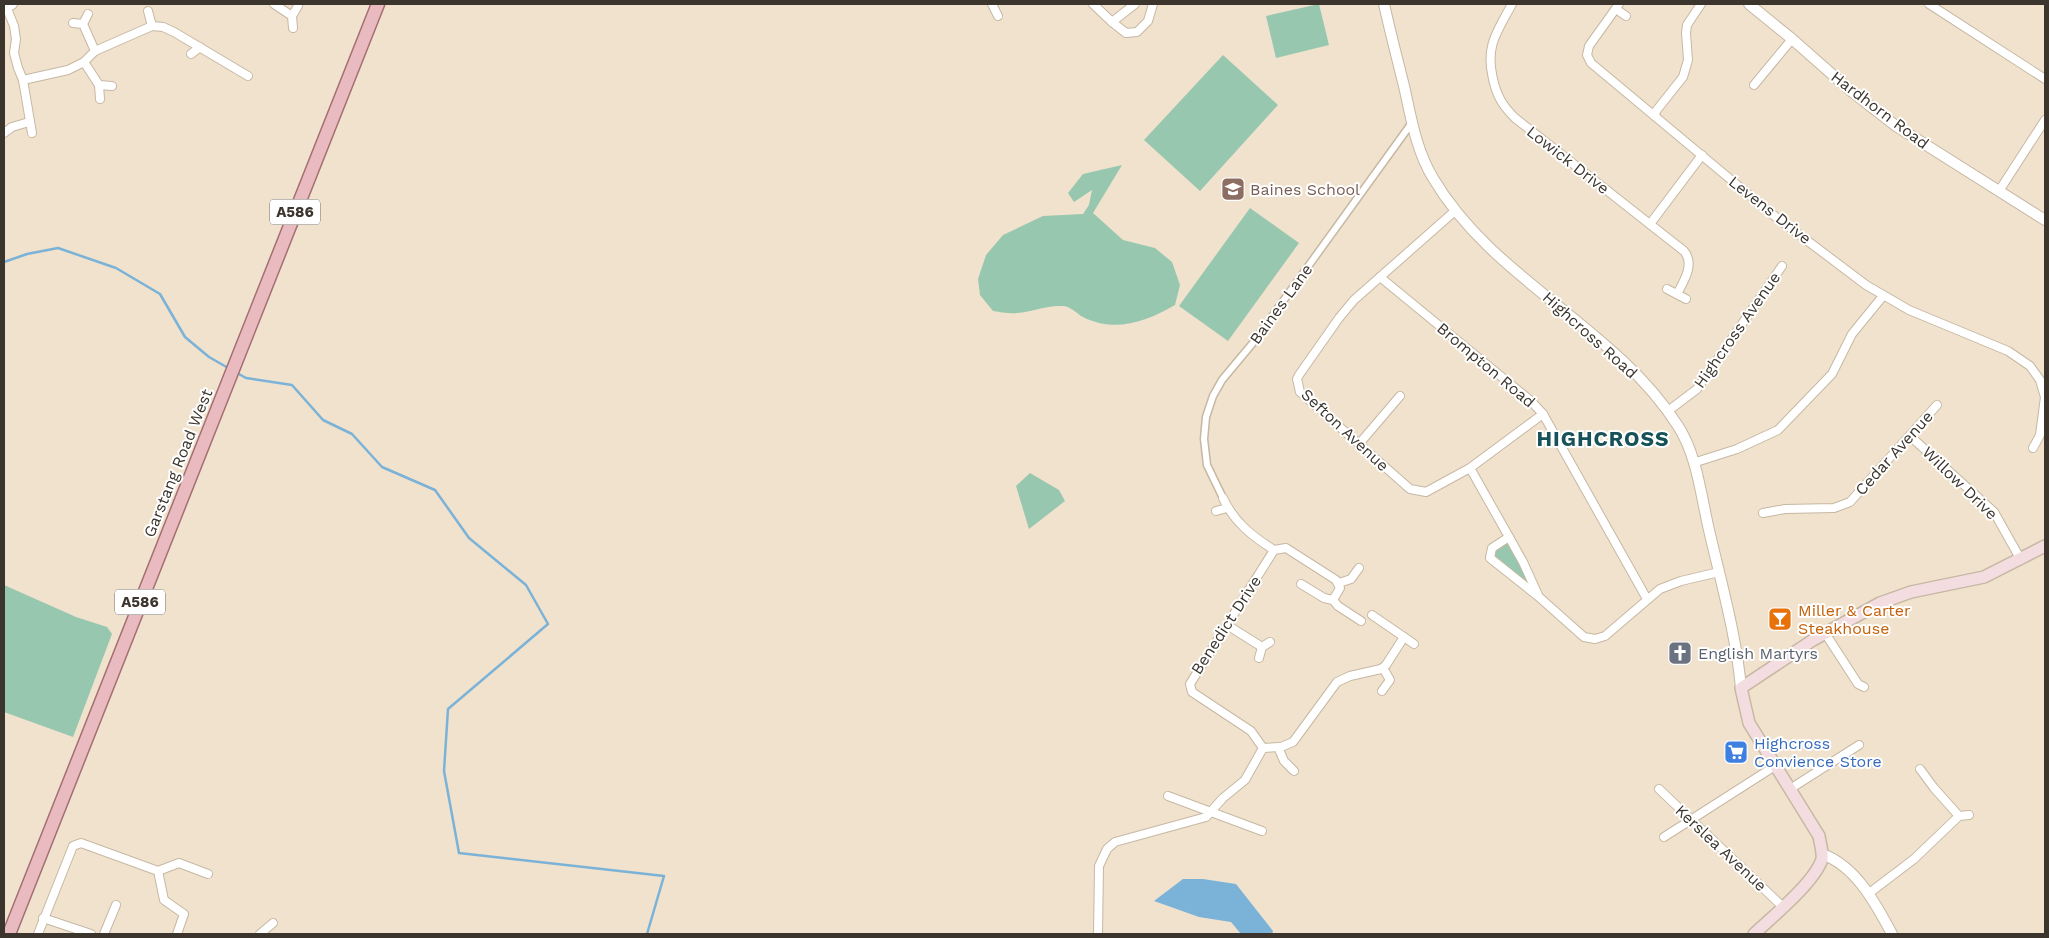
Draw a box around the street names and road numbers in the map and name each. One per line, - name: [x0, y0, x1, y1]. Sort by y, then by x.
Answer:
- street label: Hardhorn Road: [1827, 67, 1933, 153]
- street label: Lowick Drive: [1523, 122, 1613, 198]
- street label: Levens Drive: [1725, 172, 1815, 248]
- road number: A586: [270, 200, 320, 224]
- street label: Baines Lane: [1246, 260, 1316, 348]
- street label: Highcross Avenue: [1690, 268, 1784, 392]
- street label: Highcross Road: [1539, 288, 1641, 382]
- street label: Brompton Road: [1433, 318, 1539, 412]
- street label: Sefton Avenue: [1297, 385, 1393, 475]
- street label: Garstang Road West: [140, 386, 217, 540]
- street label: Cedar Avenue: [1851, 407, 1937, 499]
- street label: Willow Drive: [1918, 442, 2002, 524]
- street label: Benedict Drive: [1187, 572, 1265, 678]
- road number: A586: [115, 590, 165, 614]
- street label: Kerslea Avenue: [1671, 801, 1771, 895]

